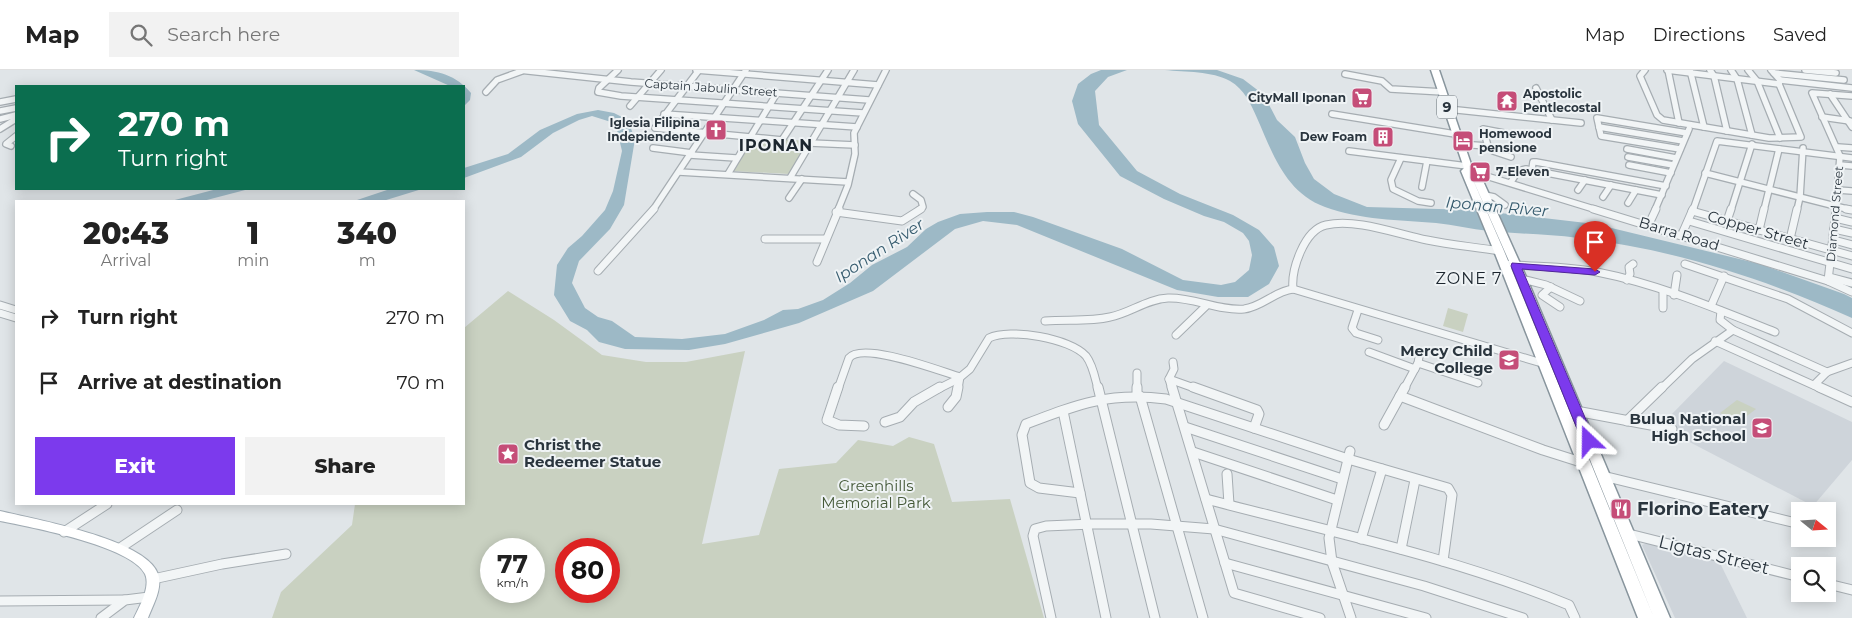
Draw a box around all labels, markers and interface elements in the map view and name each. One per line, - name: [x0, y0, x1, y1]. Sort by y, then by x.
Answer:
- search box: [109, 12, 459, 57]
- text: Map: [25, 20, 79, 49]
- icon: search: [127, 21, 155, 49]
- text: Search here: [167, 23, 280, 46]
- text: Map: [1585, 24, 1625, 46]
- text: Directions: [1653, 24, 1745, 46]
- text: Saved: [1773, 24, 1827, 46]
- street label: Captain Jabulin Street: [644, 75, 778, 100]
- supermarket icon: CityMall Iponan: [1350, 86, 1374, 110]
- place label: Apostolic Pentlecostal: [1522, 86, 1601, 115]
- temple icon: Apostolic Pentlecostal: [1495, 89, 1519, 113]
- place label: CityMall Iponan: [1248, 90, 1346, 105]
- road number: 9: [1437, 96, 1457, 118]
- text: 270 m: [118, 102, 230, 145]
- icon: right: [35, 105, 100, 170]
- place label: Iglesia Filipina Indepiendente: [607, 115, 700, 144]
- church icon: Iglesia Filipina Indepiendente: [704, 118, 728, 142]
- building icon: Dew Foam: [1371, 125, 1395, 149]
- place label: Homewood pensione: [1479, 126, 1552, 155]
- place label: Dew Foam: [1300, 129, 1367, 144]
- hotel icon: Homewood pensione: [1451, 129, 1475, 153]
- district label: IPONAN: [739, 136, 813, 155]
- text: Turn right: [118, 145, 228, 172]
- supermarket icon: 7-Eleven: [1468, 160, 1492, 184]
- place label: 7-Eleven: [1496, 164, 1549, 179]
- street label: Diamond Street: [1823, 165, 1846, 263]
- water label: Iponan River: [1445, 193, 1550, 220]
- street label: Copper Street: [1705, 206, 1811, 253]
- street label: Barra Road: [1636, 212, 1722, 255]
- water label: Iponan River: [831, 214, 928, 286]
- text: 20:43: [83, 215, 169, 252]
- text: 1: [247, 215, 259, 252]
- text: 340: [337, 215, 397, 252]
- pin: [1574, 221, 1616, 272]
- icon: arrive: [1581, 228, 1609, 256]
- text: Arrival: [101, 251, 151, 270]
- text: min: [237, 251, 269, 270]
- text: m: [359, 251, 376, 270]
- district label: ZONE 7: [1435, 269, 1503, 288]
- icon: right: [35, 304, 63, 332]
- text: Turn right: [78, 306, 178, 329]
- text: 270 m: [386, 306, 445, 329]
- place label: Mercy Child College: [1400, 341, 1493, 377]
- school or university icon: Mercy Child College: [1497, 348, 1521, 372]
- icon: arrive: [35, 369, 63, 397]
- text: Arrive at destination: [78, 371, 282, 394]
- text: 70 m: [396, 371, 445, 394]
- place label: Bulua National High School: [1630, 409, 1746, 445]
- position arrow: [1562, 414, 1614, 466]
- school or university icon: Bulua National High School: [1750, 416, 1774, 440]
- place label: Christ the Redeemer Statue: [524, 435, 661, 471]
- button: Exit: [35, 437, 235, 495]
- button: Share: [245, 437, 445, 495]
- place icon: Christ the Redeemer Statue: [496, 442, 520, 466]
- park label: Greenhills Memorial Park: [821, 476, 931, 512]
- restaurant icon: Florino Eatery: [1609, 497, 1633, 521]
- place label: Florino Eatery: [1637, 498, 1769, 520]
- north arrow: [1791, 502, 1836, 548]
- map controls: [1791, 502, 1836, 602]
- street label: Ligtas Street: [1656, 531, 1772, 579]
- speed limit sign: 80: [555, 538, 620, 603]
- text: 77: [497, 549, 528, 579]
- button: search: [1791, 557, 1836, 602]
- text: km/h: [496, 575, 529, 590]

